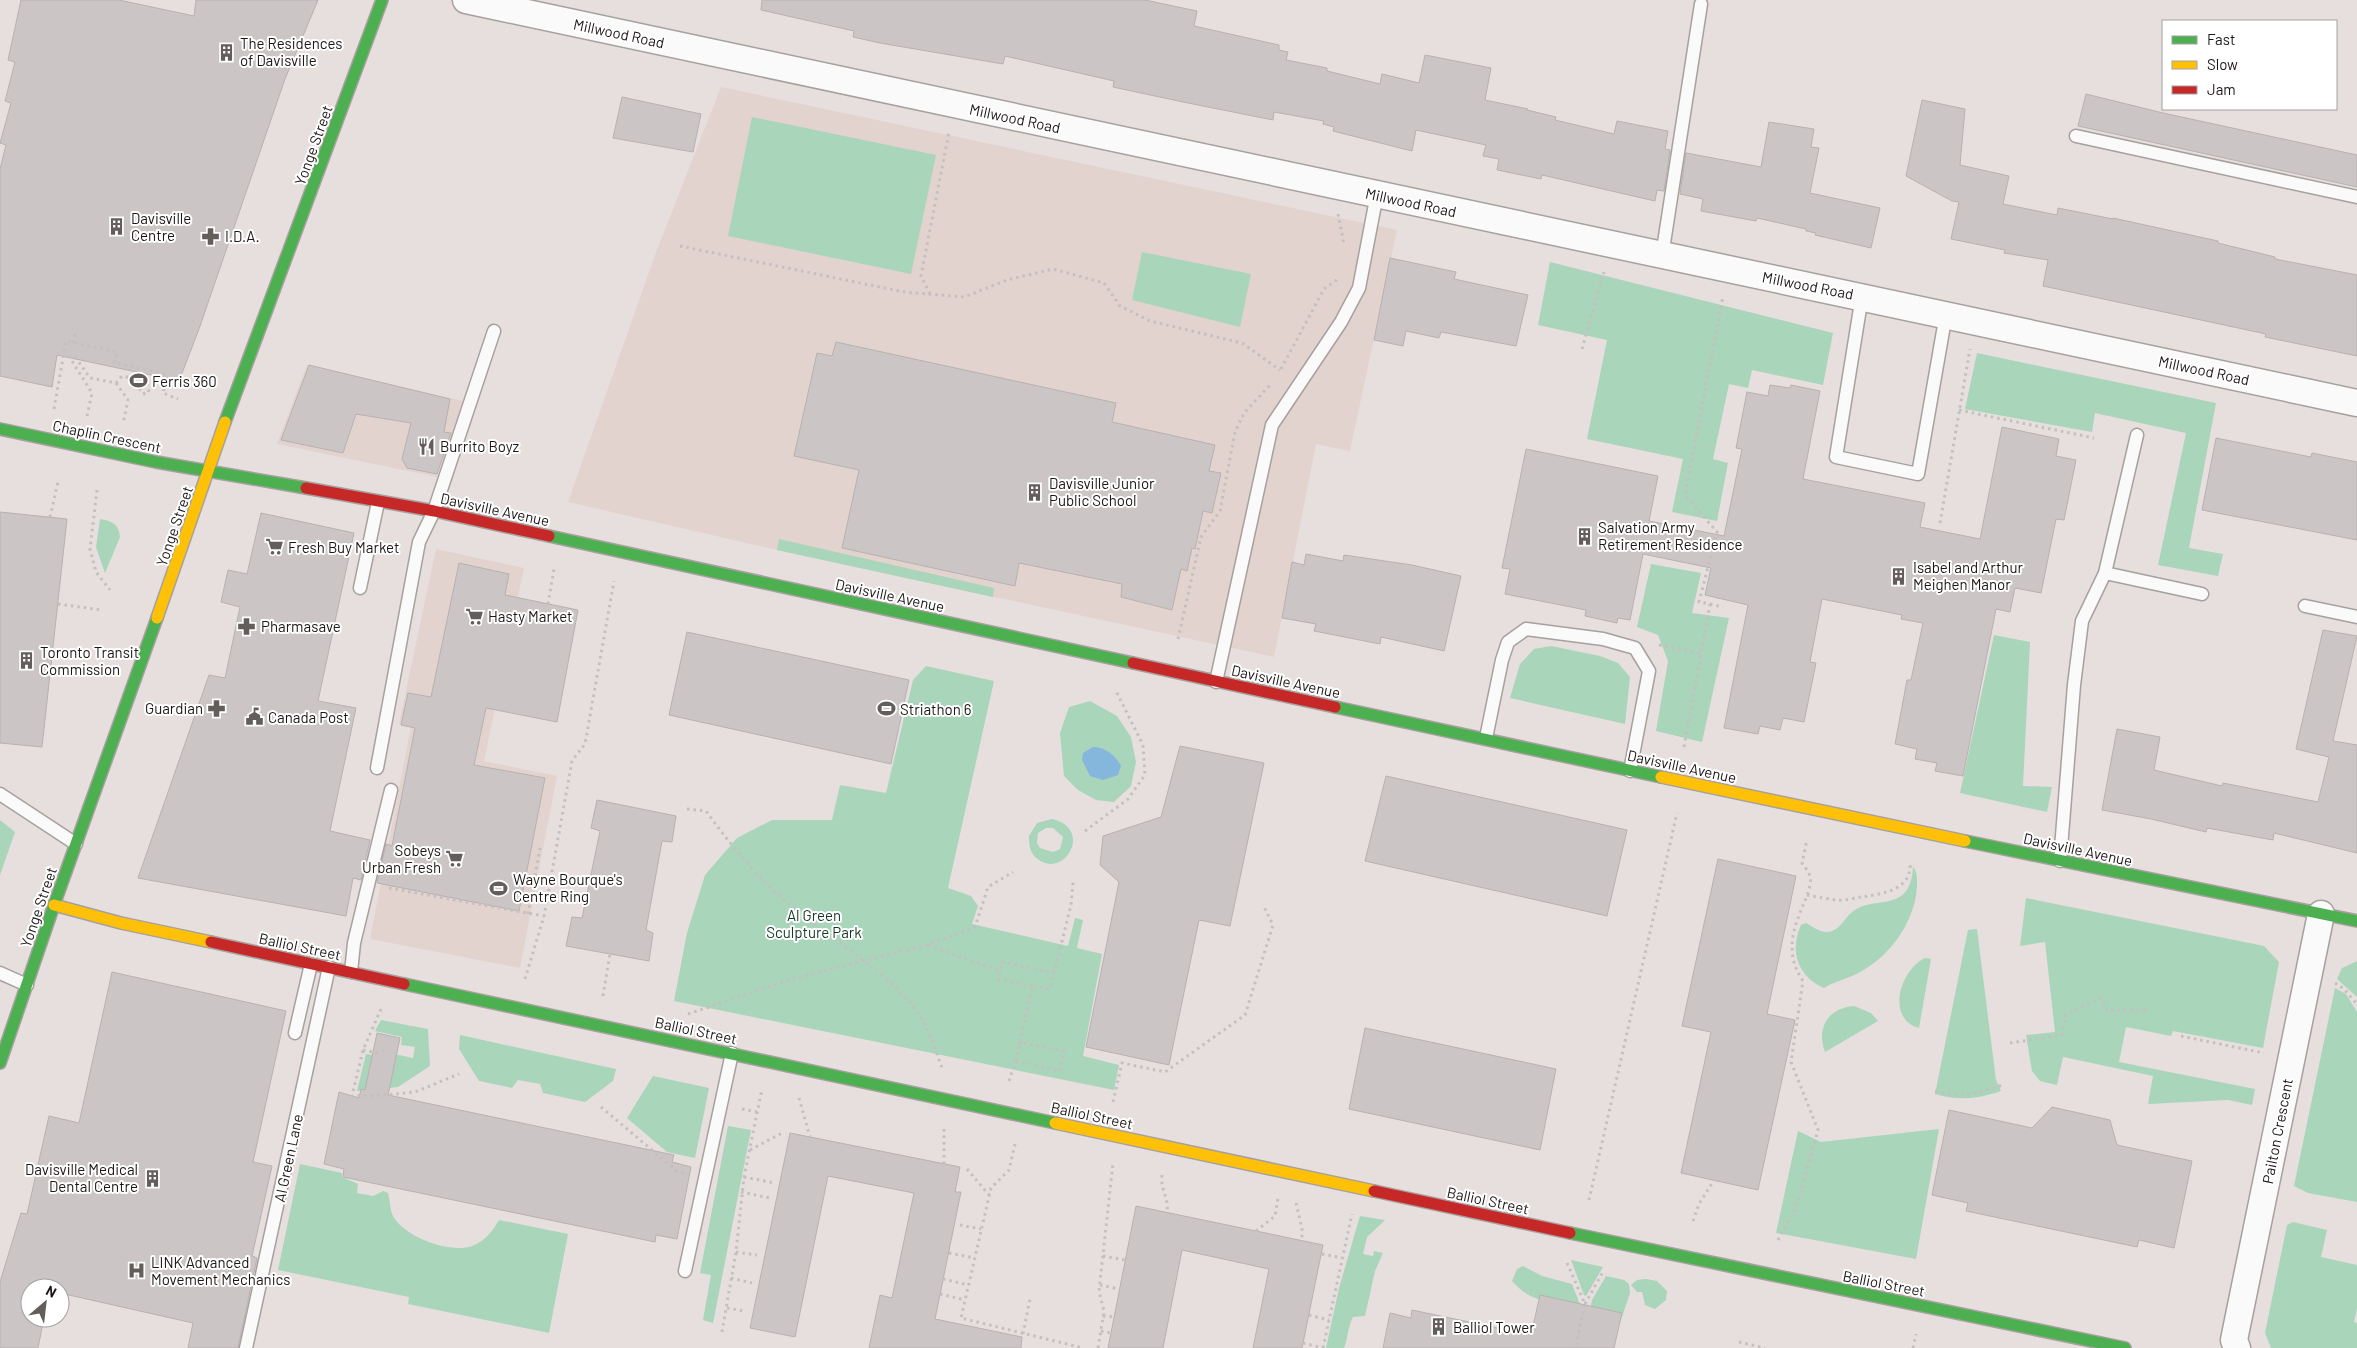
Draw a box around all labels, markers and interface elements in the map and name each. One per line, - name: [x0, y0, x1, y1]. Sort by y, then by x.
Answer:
- street label: Millwood Road: [572, 15, 666, 51]
- legend: [2162, 20, 2337, 110]
- text: Fast: [2207, 30, 2235, 48]
- place label: The Residences of Davisville: [240, 34, 343, 69]
- building icon: The Residences of Davisville: [216, 42, 236, 62]
- text: Slow: [2207, 55, 2238, 73]
- text: Jam: [2207, 80, 2236, 98]
- street label: Millwood Road: [968, 100, 1062, 136]
- street label: Yonge Street: [290, 103, 336, 187]
- street label: Millwood Road: [1364, 184, 1458, 220]
- place label: Davisville Centre: [131, 209, 191, 244]
- building icon: Davisville Centre: [107, 217, 127, 237]
- pharmacy icon: I.D.A.: [201, 226, 221, 246]
- place label: I.D.A.: [225, 227, 260, 245]
- street label: Millwood Road: [1761, 267, 1855, 303]
- street label: Millwood Road: [2157, 352, 2251, 388]
- sports icon: Ferris 360: [128, 371, 148, 391]
- place label: Ferris 360: [152, 372, 217, 390]
- street label: Chaplin Crescent: [51, 416, 163, 456]
- restaurant icon: Burrito Boyz: [416, 436, 436, 456]
- place label: Burrito Boyz: [440, 437, 520, 455]
- place label: Davisville Junior Public School: [1049, 474, 1155, 509]
- building icon: Davisville Junior Public School: [1025, 482, 1045, 502]
- street label: Yonge Street: [152, 483, 196, 569]
- street label: Davisville Avenue: [439, 489, 551, 529]
- place label: Salvation Army Retirement Residence: [1598, 518, 1742, 553]
- building icon: Salvation Army Retirement Residence: [1574, 526, 1594, 546]
- supermarket icon: Fresh Buy Market: [264, 537, 284, 557]
- place label: Fresh Buy Market: [288, 538, 399, 556]
- place label: Isabel and Arthur Meighen Manor: [1913, 558, 2023, 593]
- building icon: Isabel and Arthur Meighen Manor: [1889, 566, 1909, 586]
- street label: Davisville Avenue: [834, 575, 946, 615]
- supermarket icon: Hasty Market: [464, 606, 484, 626]
- place label: Hasty Market: [488, 607, 572, 625]
- pharmacy icon: Pharmasave: [237, 616, 257, 636]
- place label: Pharmasave: [261, 617, 341, 635]
- place label: Toronto Transit Commission: [40, 643, 139, 678]
- building icon: Toronto Transit Commission: [16, 651, 36, 671]
- street label: Davisville Avenue: [1230, 661, 1342, 701]
- pharmacy icon: Guardian: [207, 698, 227, 718]
- place label: Guardian: [145, 699, 203, 717]
- sports icon: Striathon 6: [876, 699, 896, 719]
- place label: Striathon 6: [900, 700, 972, 718]
- public building icon: Canada Post: [244, 707, 264, 727]
- place label: Canada Post: [268, 708, 349, 726]
- street label: Davisville Avenue: [1626, 746, 1738, 786]
- street label: Davisville Avenue: [2022, 829, 2134, 869]
- place label: Sobeys Urban Fresh: [362, 841, 441, 876]
- supermarket icon: Sobeys Urban Fresh: [445, 849, 465, 869]
- street label: Yonge Street: [16, 864, 60, 950]
- place label: Wayne Bourque's Centre Ring: [513, 870, 623, 905]
- sports icon: Wayne Bourque's Centre Ring: [489, 878, 509, 898]
- park label: Al Green Sculpture Park: [766, 906, 862, 941]
- street label: Balliol Street: [257, 929, 343, 963]
- street label: Balliol Street: [653, 1013, 739, 1047]
- street label: Pailton Crescent: [2258, 1077, 2296, 1185]
- street label: Balliol Street: [1049, 1098, 1135, 1132]
- street label: Al Green Lane: [270, 1112, 306, 1204]
- place label: Davisville Medical Dental Centre: [25, 1160, 138, 1195]
- building icon: Davisville Medical Dental Centre: [142, 1168, 162, 1188]
- street label: Balliol Street: [1445, 1183, 1531, 1217]
- place label: LINK Advanced Movement Mechanics: [151, 1253, 291, 1288]
- hospital icon: LINK Advanced Movement Mechanics: [127, 1261, 147, 1281]
- street label: Balliol Street: [1841, 1266, 1927, 1300]
- north arrow: [20, 1278, 70, 1328]
- text: N: [43, 1281, 59, 1301]
- building icon: Balliol Tower: [1429, 1317, 1449, 1337]
- place label: Balliol Tower: [1453, 1318, 1535, 1336]

